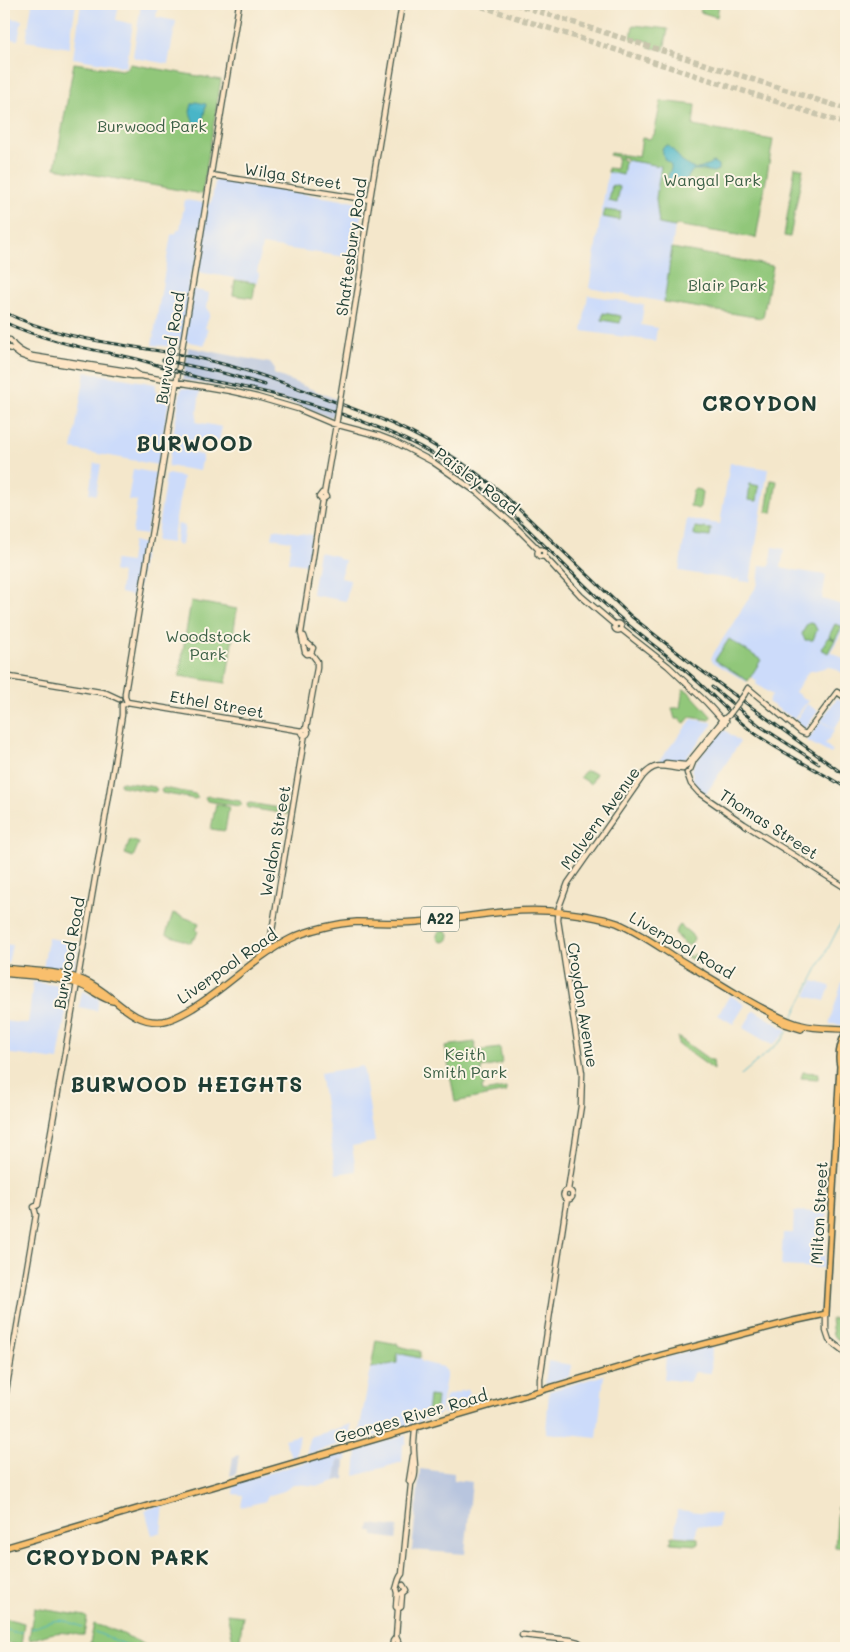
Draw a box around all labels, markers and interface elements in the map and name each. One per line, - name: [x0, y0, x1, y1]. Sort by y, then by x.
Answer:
- park label: Burwood Park: [97, 115, 207, 136]
- street label: Wilga Street: [243, 157, 343, 194]
- park label: Wangal Park: [663, 169, 761, 190]
- street label: Shaftesbury Road: [330, 177, 371, 317]
- park label: Blair Park: [688, 274, 766, 295]
- street label: Burwood Road: [150, 290, 189, 405]
- district label: CROYDON: [702, 389, 818, 416]
- district label: BURWOOD: [136, 429, 254, 456]
- street label: Paisley Road: [431, 442, 523, 519]
- park label: Woodstock Park: [165, 625, 251, 664]
- street label: Ethel Street: [168, 685, 266, 722]
- street label: Malvern Avenue: [555, 762, 644, 873]
- street label: Weldon Street: [254, 784, 295, 898]
- street label: Thomas Street: [716, 784, 823, 863]
- street label: Burwood Road: [48, 895, 89, 1010]
- road number: A22: [421, 906, 459, 932]
- street label: Liverpool Road: [626, 906, 738, 983]
- street label: Liverpool Road: [173, 923, 281, 1008]
- street label: Croydon Avenue: [563, 941, 604, 1069]
- park label: Keith Smith Park: [423, 1043, 507, 1082]
- district label: BURWOOD HEIGHTS: [71, 1070, 303, 1097]
- street label: Milton Street: [805, 1161, 832, 1265]
- street label: Georges River Road: [332, 1384, 490, 1447]
- district label: CROYDON PARK: [26, 1543, 210, 1570]

